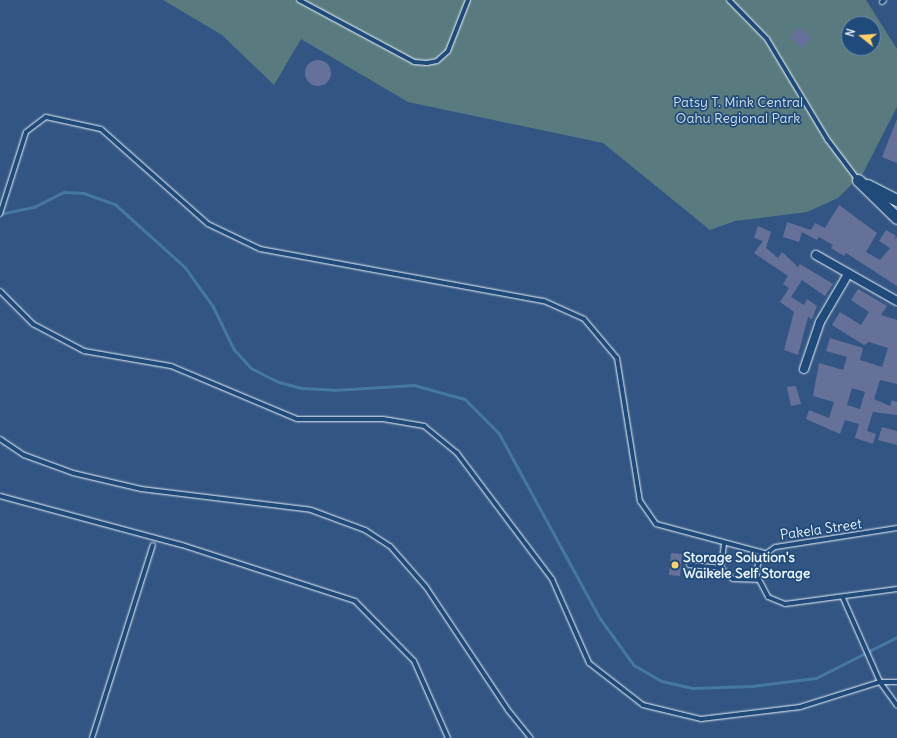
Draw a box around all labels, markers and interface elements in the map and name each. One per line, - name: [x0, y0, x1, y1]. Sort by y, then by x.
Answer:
- north arrow: [841, 16, 881, 56]
- text: N: [843, 27, 858, 38]
- park label: Patsy T. Mink Central Oahu Regional Park: [673, 94, 803, 126]
- street label: Pakela Street: [779, 515, 863, 543]
- place label: Storage Solution's Waikele Self Storage: [683, 549, 810, 582]
- marker: Storage Solution's Waikele Self Storage: [670, 560, 680, 570]

